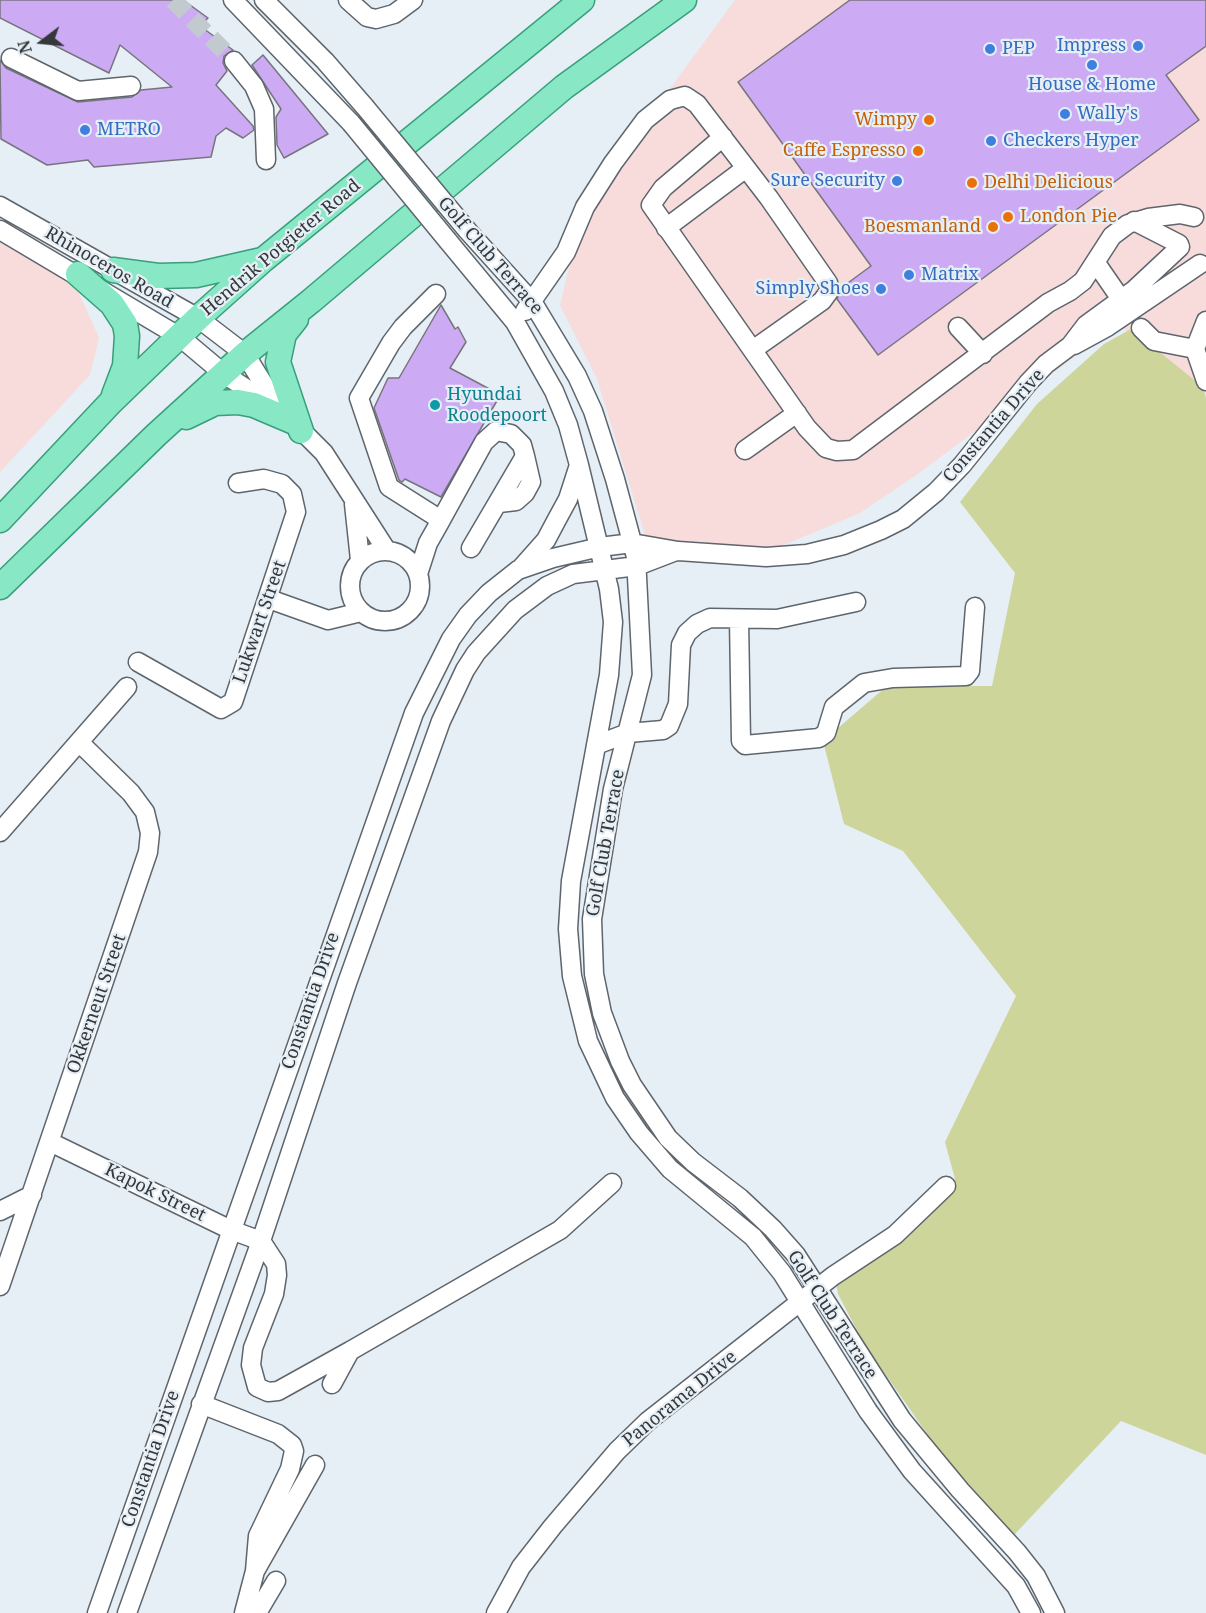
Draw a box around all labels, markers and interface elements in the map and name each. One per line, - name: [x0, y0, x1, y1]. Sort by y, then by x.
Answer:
- north arrow: [12, 12, 72, 72]
- place label: Impress: [1057, 35, 1126, 57]
- text: N: [12, 38, 37, 56]
- place label: PEP: [1002, 38, 1035, 60]
- marker: Impress: [1131, 39, 1145, 53]
- marker: PEP: [983, 42, 997, 56]
- marker: House & Home: [1085, 58, 1099, 72]
- place label: House & Home: [1028, 74, 1156, 96]
- place label: Wally's: [1077, 103, 1138, 125]
- marker: Wally's: [1058, 107, 1072, 121]
- place label: Wimpy: [855, 109, 917, 131]
- marker: Wimpy: [922, 113, 936, 127]
- place label: METRO: [97, 119, 161, 141]
- marker: METRO: [78, 123, 92, 137]
- place label: Checkers Hyper: [1003, 130, 1139, 152]
- marker: Checkers Hyper: [984, 134, 998, 148]
- place label: Caffe Espresso: [783, 140, 906, 162]
- marker: Caffe Espresso: [911, 144, 925, 158]
- place label: Sure Security: [771, 170, 885, 192]
- place label: Delhi Delicious: [984, 172, 1113, 194]
- marker: Sure Security: [890, 174, 904, 188]
- street label: Hendrik Potgieter Road: [197, 175, 365, 321]
- marker: Delhi Delicious: [965, 176, 979, 190]
- street label: Golf Club Terrace: [433, 193, 547, 319]
- place label: London Pie: [1020, 206, 1117, 228]
- marker: London Pie: [1001, 210, 1015, 224]
- place label: Boesmanland: [864, 216, 981, 238]
- marker: Boesmanland: [986, 220, 1000, 234]
- street label: Rhinoceros Road: [41, 223, 177, 313]
- place label: Matrix: [921, 264, 979, 286]
- marker: Matrix: [902, 268, 916, 282]
- place label: Simply Shoes: [756, 278, 869, 300]
- marker: Simply Shoes: [874, 282, 888, 296]
- street label: Constantia Drive: [939, 365, 1049, 487]
- place label: Hyundai Roodepoort: [447, 384, 547, 426]
- marker: Hyundai Roodepoort: [428, 398, 442, 412]
- street label: Lukwart Street: [229, 558, 291, 686]
- street label: Golf Club Terrace: [582, 768, 630, 918]
- street label: Constantia Drive: [277, 930, 345, 1072]
- street label: Okkerneut Street: [63, 931, 131, 1077]
- street label: Kapok Street: [101, 1159, 209, 1227]
- street label: Golf Club Terrace: [782, 1247, 882, 1383]
- street label: Panorama Drive: [619, 1346, 741, 1452]
- street label: Constantia Drive: [117, 1388, 185, 1530]

